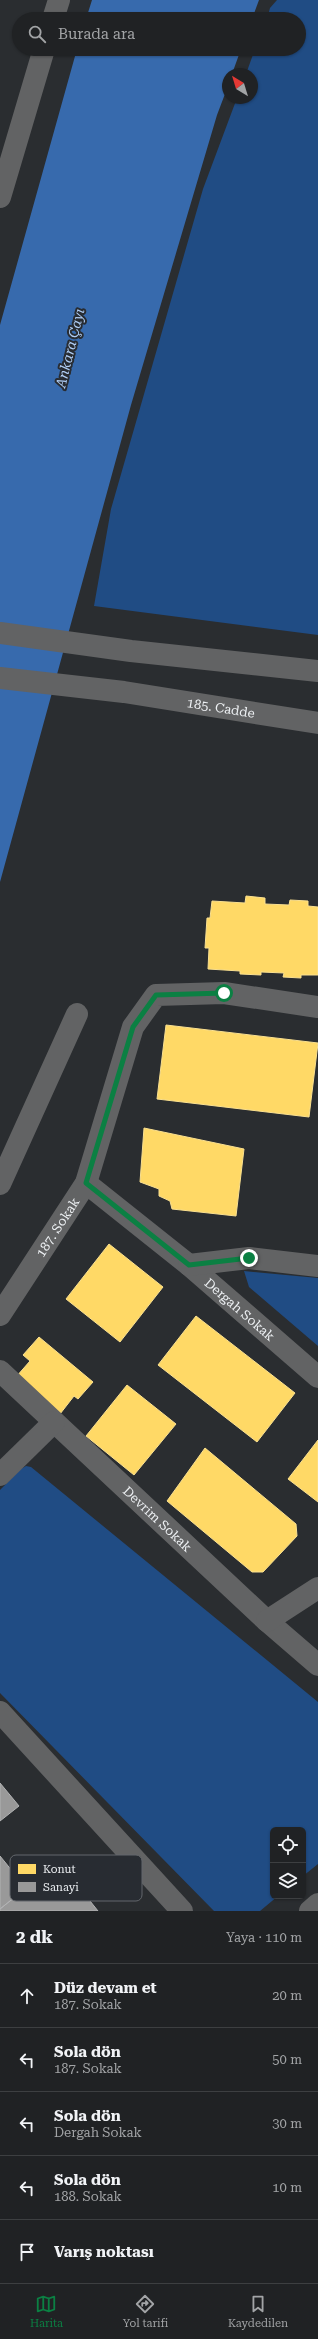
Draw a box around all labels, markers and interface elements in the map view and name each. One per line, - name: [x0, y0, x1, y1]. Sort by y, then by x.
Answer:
- search box: [12, 12, 306, 56]
- icon: search: [26, 23, 48, 45]
- text: Burada ara: [58, 25, 135, 43]
- north arrow: [222, 68, 258, 104]
- water label: Ankara Çayı: [52, 307, 88, 390]
- street label: 185. Cadde: [186, 695, 256, 720]
- route start: [215, 984, 233, 1002]
- street label: 187. Sokak: [33, 1195, 82, 1260]
- route end: [240, 1249, 258, 1267]
- street label: Dergah Sokak: [202, 1275, 278, 1344]
- street label: Devrim Sokak: [120, 1483, 195, 1554]
- map controls: [270, 1827, 306, 1899]
- button: locate: [270, 1827, 306, 1863]
- legend: [10, 1855, 142, 1901]
- text: Konut: [43, 1863, 76, 1876]
- button: layers: [270, 1863, 306, 1899]
- text: Sanayi: [43, 1881, 79, 1894]
- text: 2 dk: [16, 1927, 53, 1947]
- text: Yaya · 110 m: [226, 1930, 302, 1945]
- text: Düz devam et: [54, 1979, 157, 1997]
- icon: ahead: [16, 1985, 38, 2007]
- text: 20 m: [272, 1988, 302, 2003]
- text: 187. Sokak: [54, 1997, 122, 2012]
- text: Sola dön: [54, 2043, 121, 2061]
- icon: left: [16, 2049, 38, 2071]
- text: 50 m: [272, 2052, 302, 2067]
- text: 187. Sokak: [54, 2061, 122, 2076]
- text: Sola dön: [54, 2107, 121, 2125]
- icon: left: [16, 2113, 38, 2135]
- text: 30 m: [272, 2116, 302, 2131]
- text: Dergah Sokak: [54, 2125, 142, 2140]
- text: Sola dön: [54, 2171, 121, 2189]
- icon: left: [16, 2177, 38, 2199]
- text: 10 m: [272, 2180, 302, 2195]
- text: 188. Sokak: [54, 2189, 122, 2204]
- icon: arrive: [16, 2241, 38, 2263]
- text: Varış noktası: [54, 2243, 154, 2261]
- tab: Harita: [30, 2293, 63, 2330]
- tab: Yol tarifi: [123, 2293, 168, 2330]
- tab: Kaydedilen: [228, 2293, 288, 2330]

